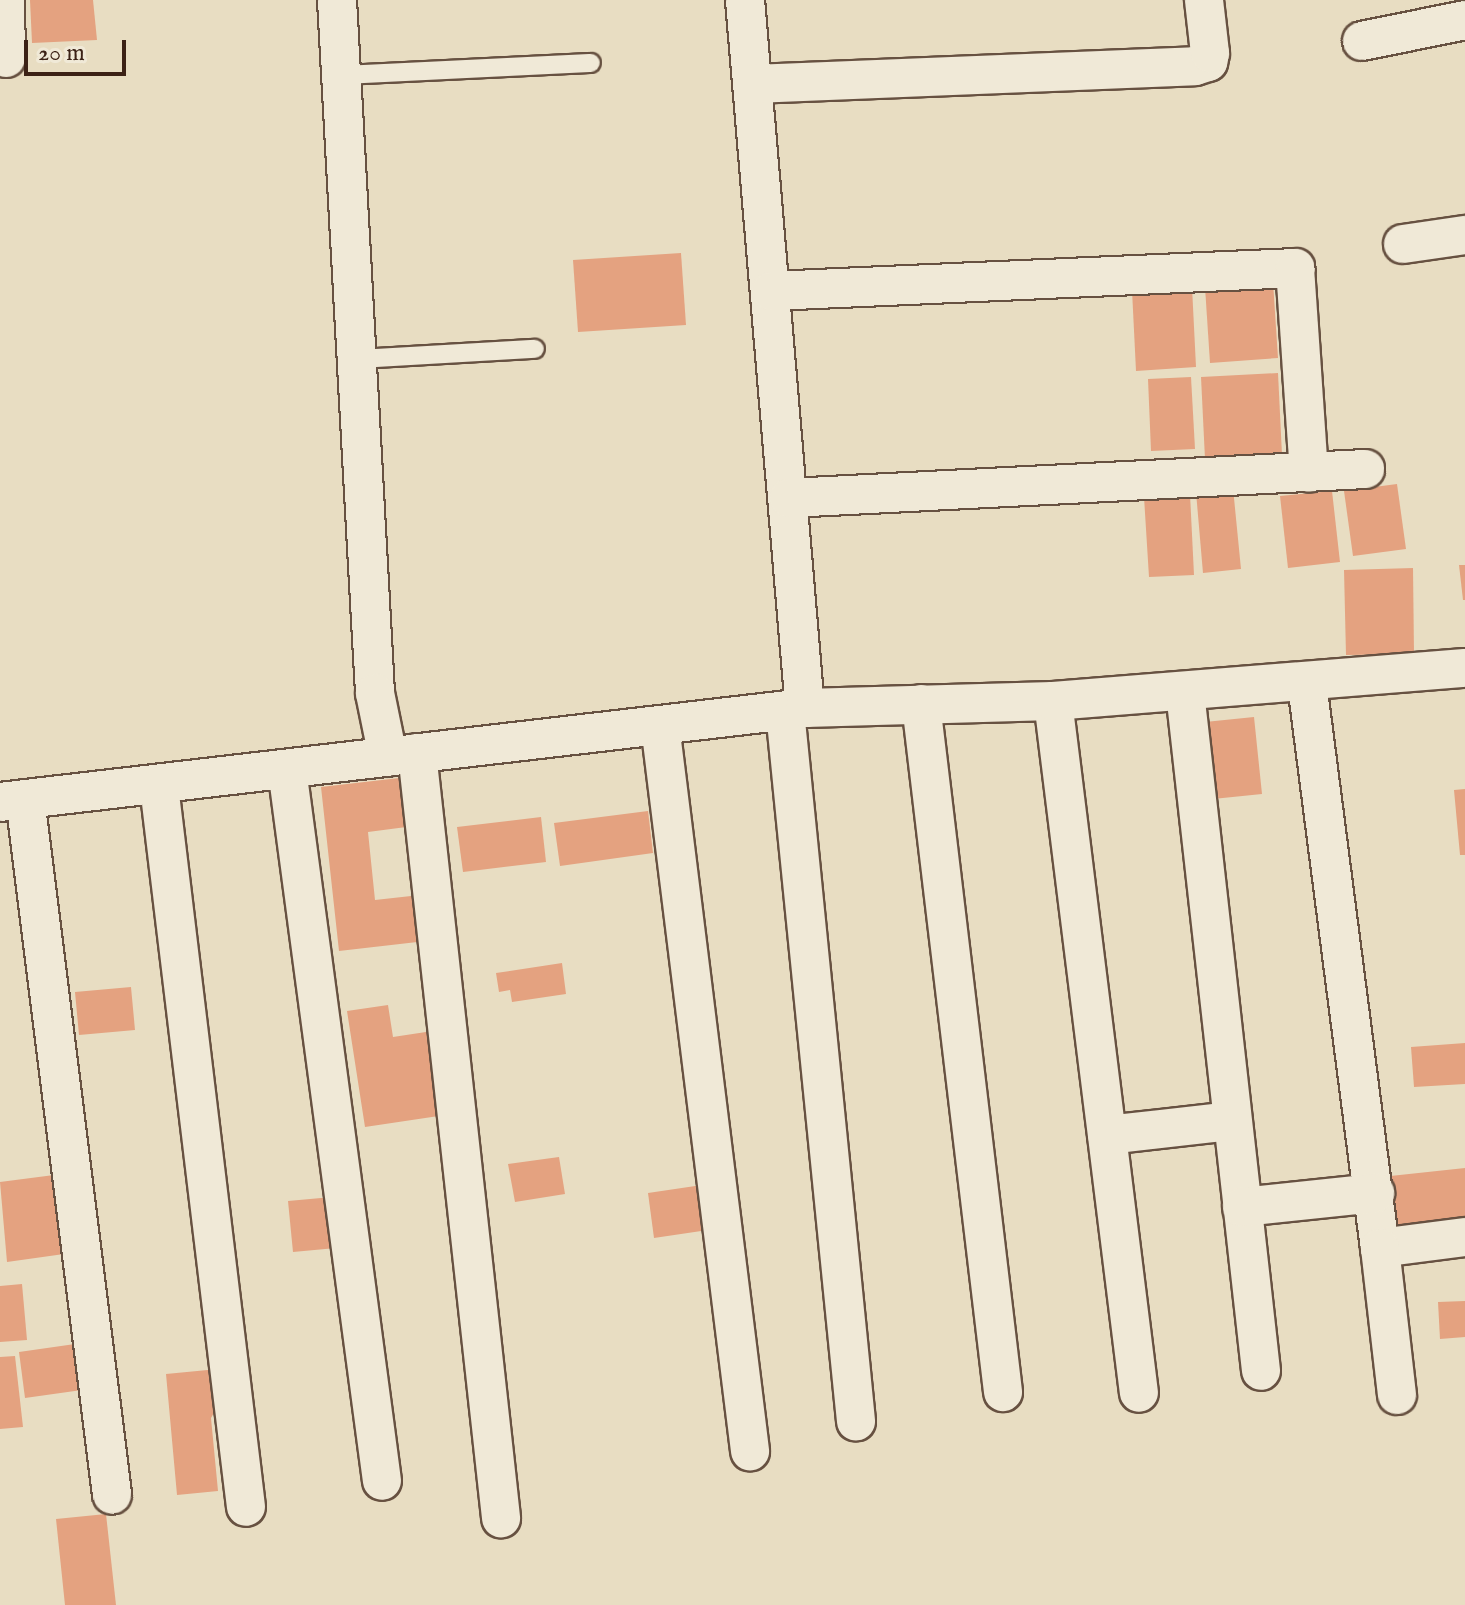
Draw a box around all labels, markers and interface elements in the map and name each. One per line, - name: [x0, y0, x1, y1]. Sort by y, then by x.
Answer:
- scale bar: [28, 24, 130, 74]
- text: 20 m: [38, 38, 85, 69]

